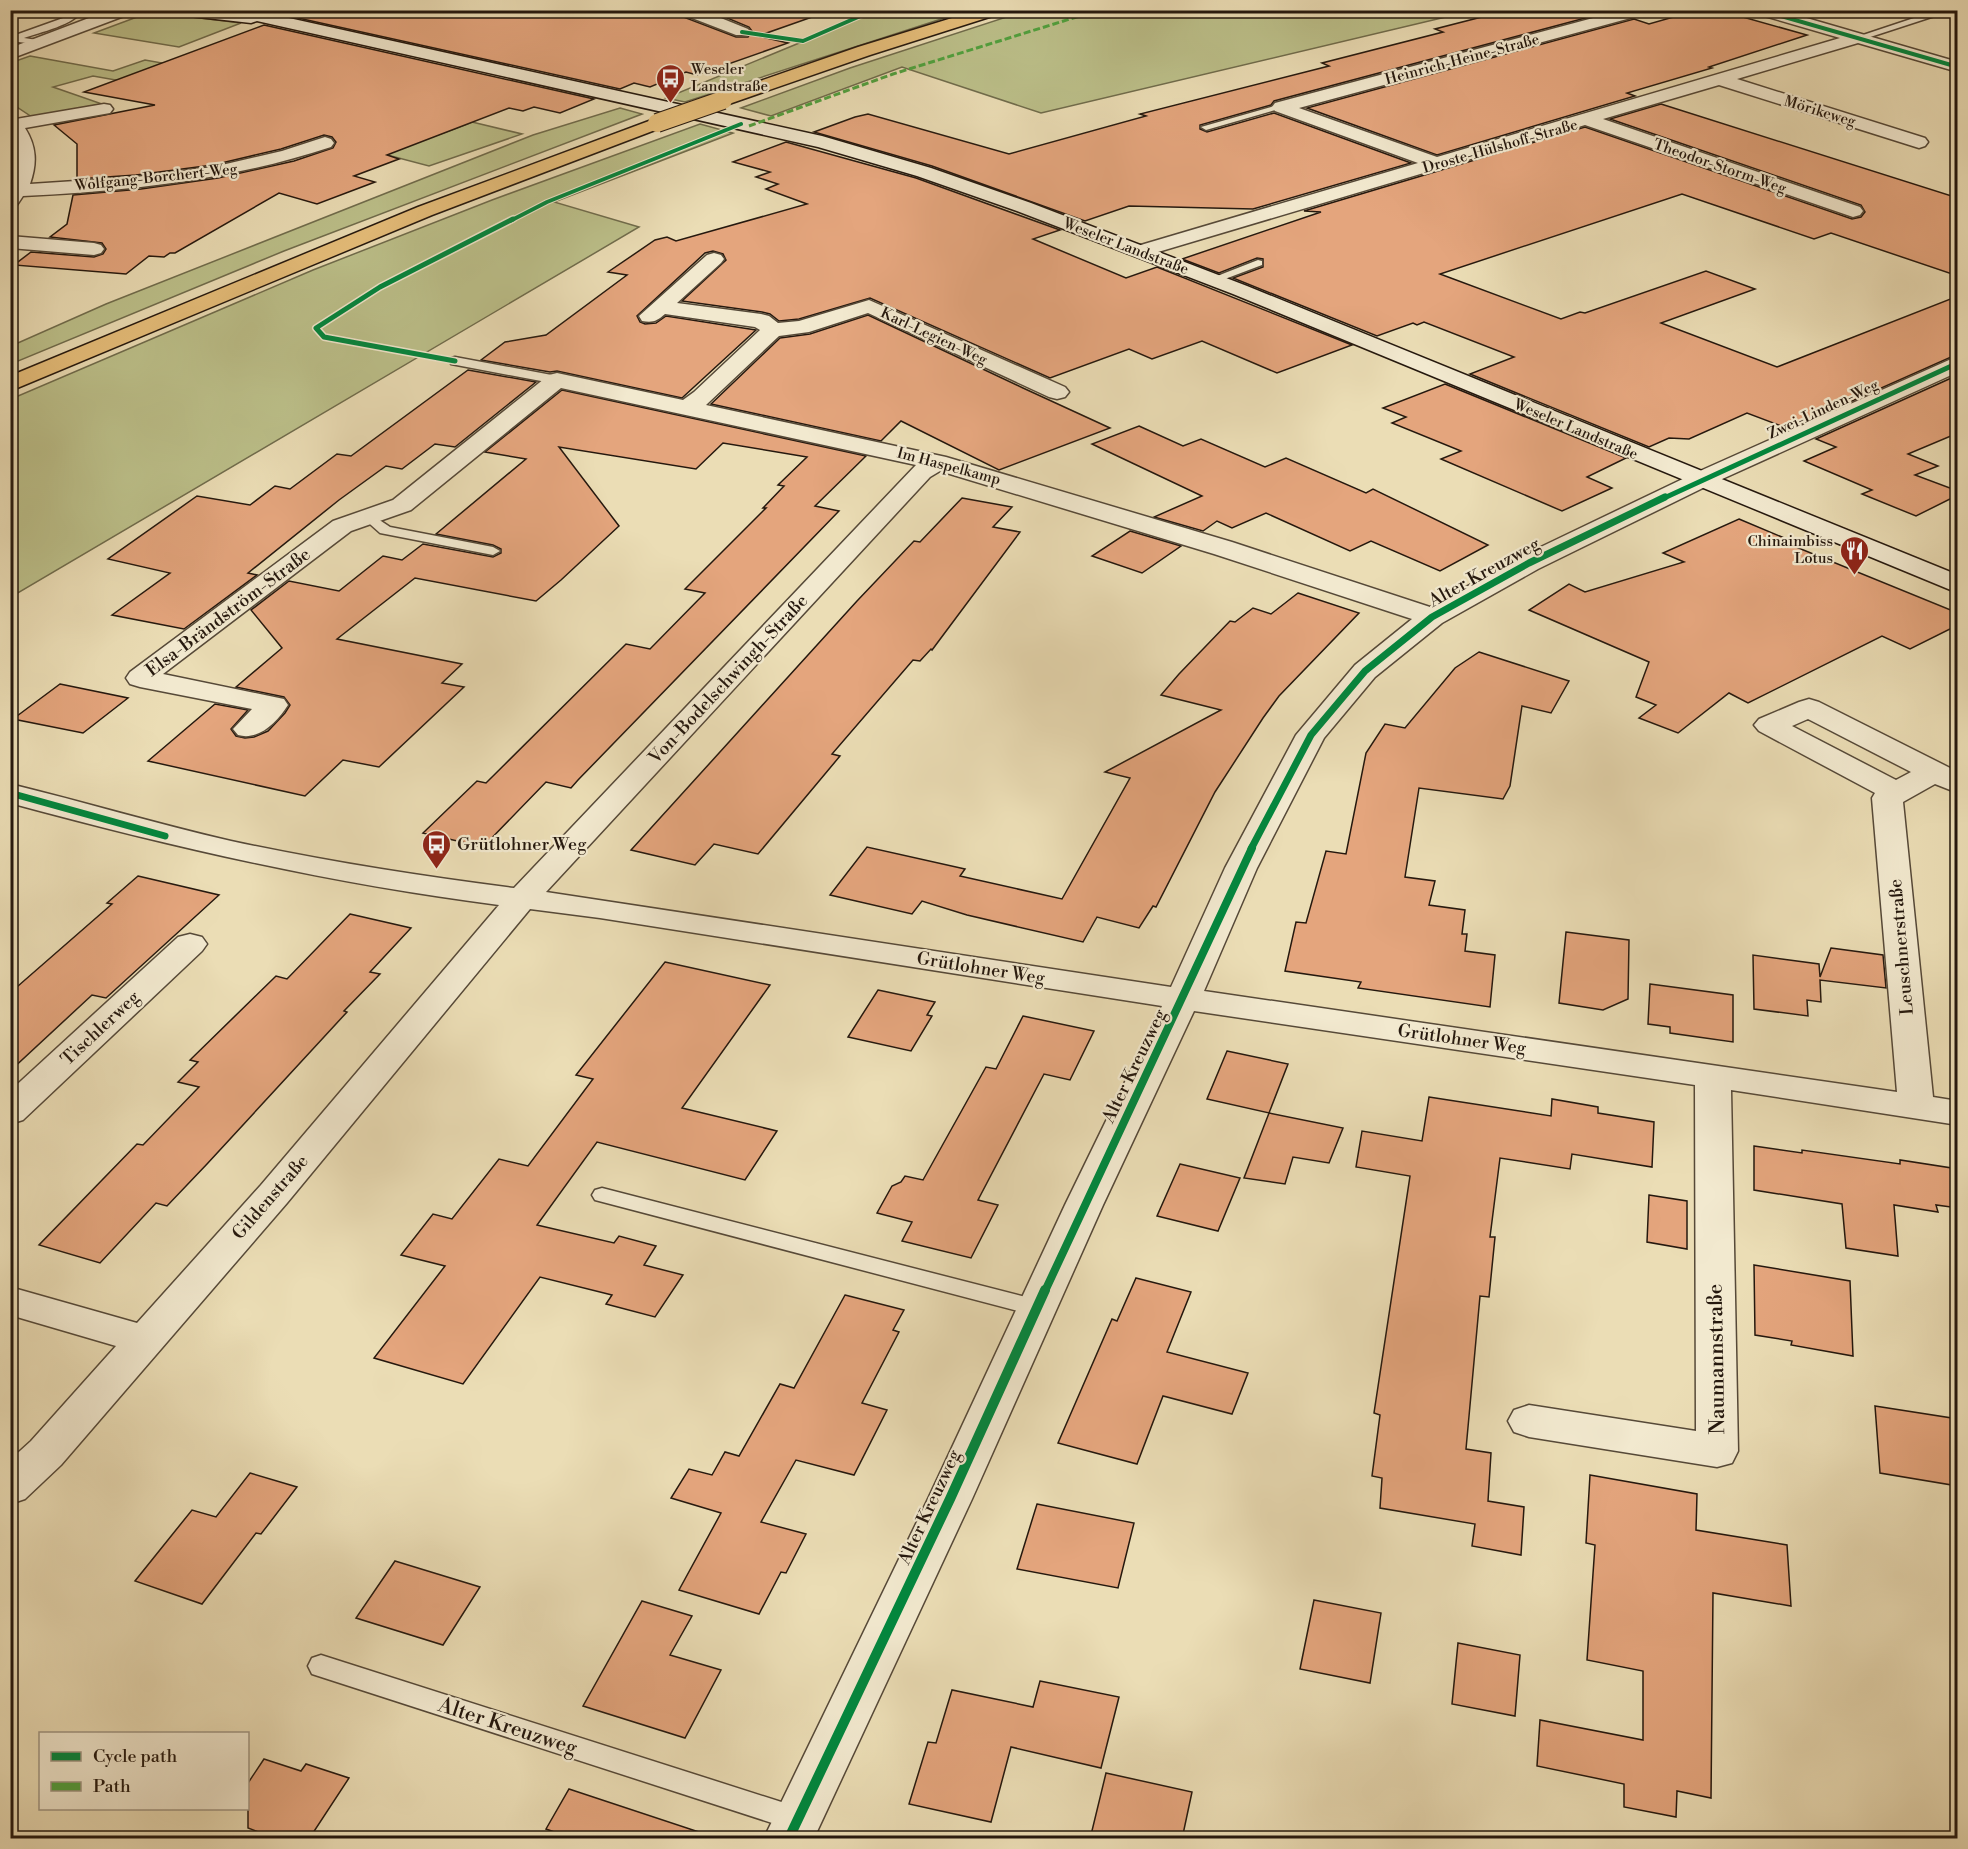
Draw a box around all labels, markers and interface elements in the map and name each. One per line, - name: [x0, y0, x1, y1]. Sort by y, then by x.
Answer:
- street label: Heinrich-Heine-Straße: [1383, 30, 1541, 89]
- place label: Weseler Landstraße: [690, 60, 768, 96]
- bus stop icon: Weseler Landstraße: [654, 62, 686, 104]
- street label: Mörikeweg: [1782, 92, 1858, 131]
- street label: Droste-Hülshoff-Straße: [1420, 115, 1580, 178]
- street label: Theodor-Storm-Weg: [1651, 135, 1789, 198]
- street label: Wolfgang-Borchert-Weg: [73, 159, 239, 196]
- street label: Weseler Landstraße: [1059, 213, 1191, 279]
- street label: Karl-Legien-Weg: [877, 303, 990, 370]
- street label: Zwei-Linden-Weg: [1765, 375, 1882, 443]
- street label: Weseler Landstraße: [1510, 394, 1641, 464]
- street label: Im Haspelkamp: [895, 444, 1003, 489]
- street label: Alter Kreuzweg: [1424, 532, 1545, 613]
- place label: Chinaimbiss Lotus: [1748, 532, 1833, 568]
- restaurant icon: Chinaimbiss Lotus: [1838, 534, 1870, 576]
- street label: Elsa-Brändström-Straße: [141, 543, 315, 682]
- street label: Von-Bodelschwingh-Straße: [643, 590, 813, 770]
- bus stop icon: Grütlohner Weg: [420, 828, 452, 870]
- place label: Grütlohner Weg: [457, 833, 587, 856]
- street label: Leuschnerstraße: [1884, 878, 1919, 1016]
- street label: Grütlohner Weg: [915, 947, 1047, 990]
- street label: Tischlerweg: [56, 986, 145, 1071]
- street label: Alter Kreuzweg: [1097, 1005, 1172, 1128]
- street label: Grütlohner Weg: [1396, 1019, 1528, 1060]
- street label: Gildenstraße: [227, 1150, 313, 1244]
- street label: Naumannstraße: [1703, 1283, 1731, 1435]
- street label: Alter Kreuzweg: [892, 1446, 966, 1569]
- street label: Alter Kreuzweg: [434, 1692, 581, 1762]
- legend: [39, 1732, 249, 1810]
- text: Cycle path: [93, 1745, 177, 1768]
- text: Path: [93, 1775, 131, 1798]

